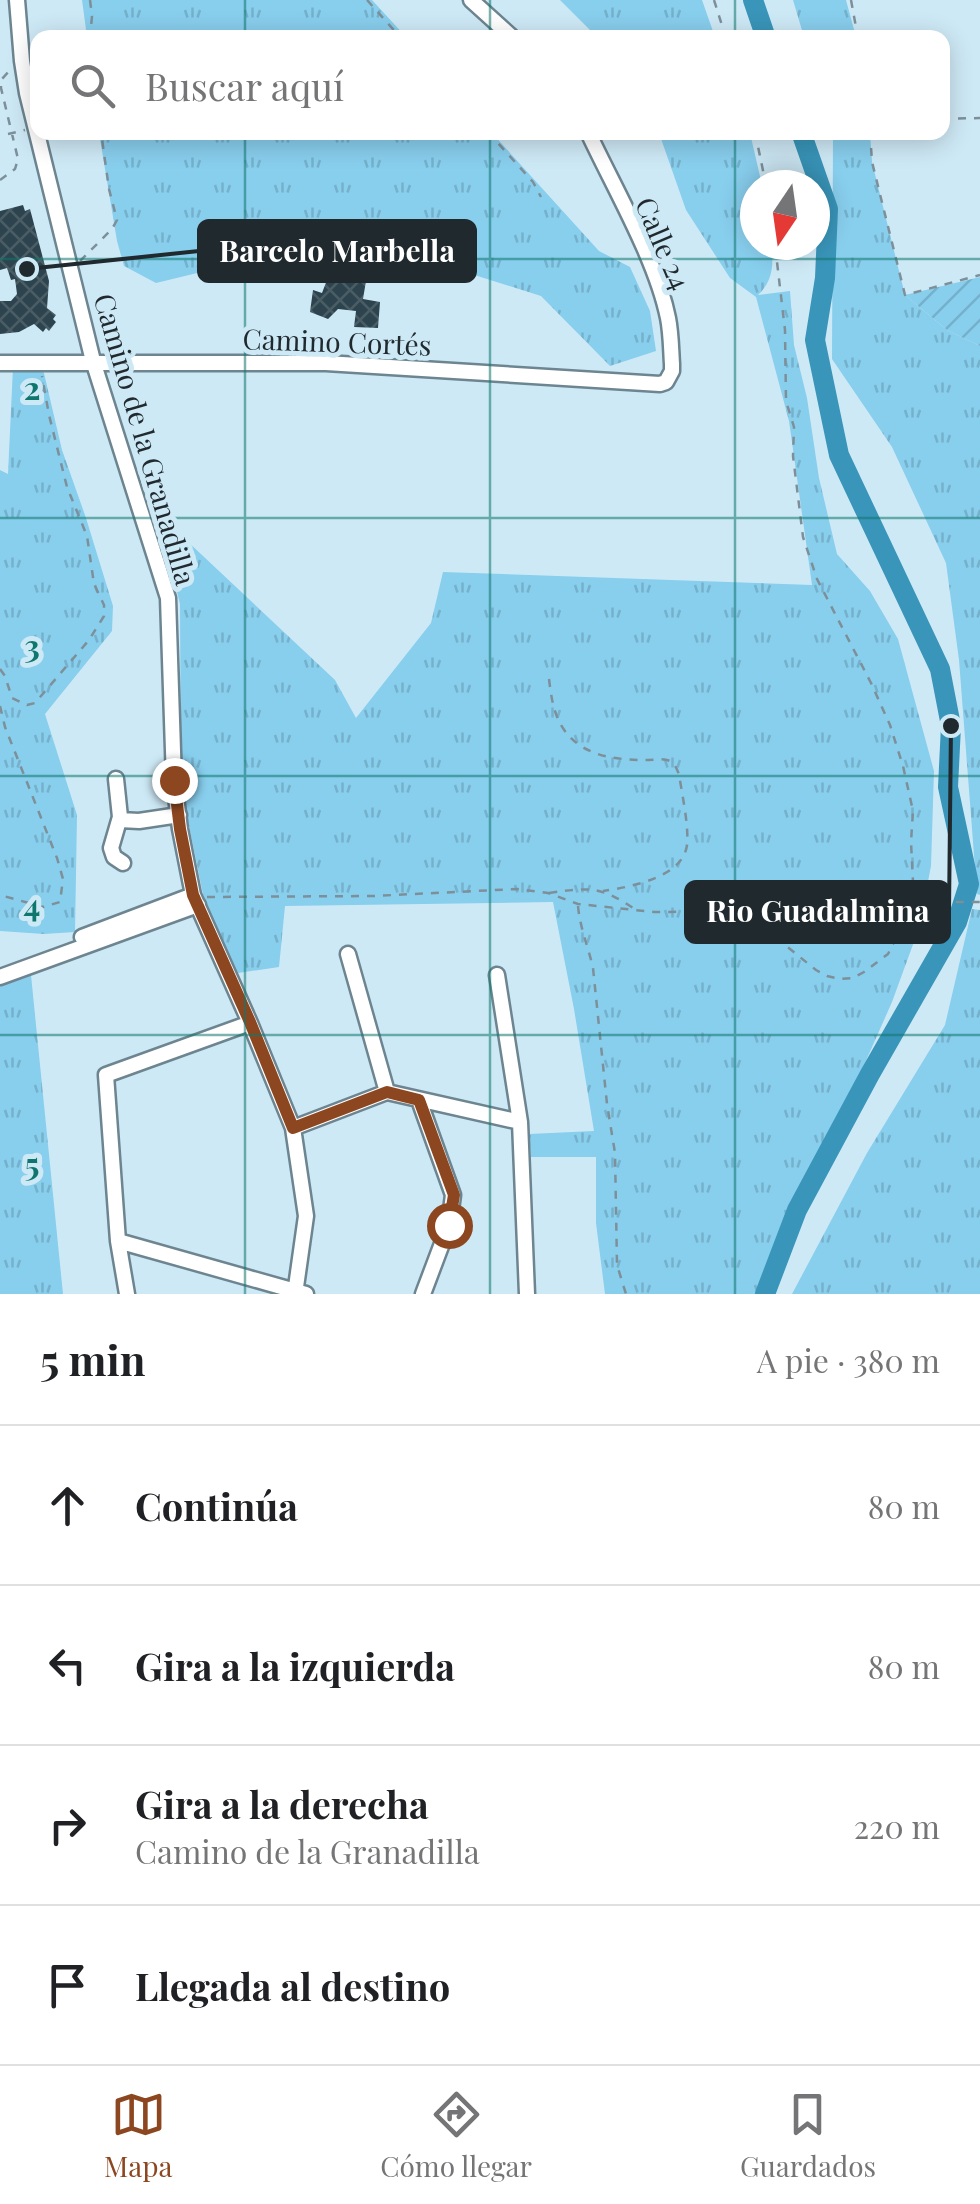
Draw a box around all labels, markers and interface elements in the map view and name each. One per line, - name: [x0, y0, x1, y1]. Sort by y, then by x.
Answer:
- search box: [30, 30, 950, 140]
- icon: search: [65, 58, 120, 113]
- text: Buscar aquí: [145, 60, 344, 111]
- north arrow: [740, 170, 830, 260]
- street label: Calle 24: [628, 191, 700, 295]
- callout: Barcelo Marbella: [199, 221, 475, 281]
- text: Barcelo Marbella: [219, 230, 455, 270]
- street label: Camino de la Granadilla: [87, 289, 205, 589]
- street label: Camino Cortés: [242, 319, 432, 363]
- text: 2: [24, 365, 40, 408]
- text: 3: [24, 623, 40, 666]
- route end: [152, 758, 198, 804]
- text: 4: [24, 882, 40, 925]
- callout: Rio Guadalmina: [686, 882, 949, 942]
- text: Rio Guadalmina: [706, 890, 930, 930]
- text: 5: [25, 1141, 39, 1184]
- route start: [427, 1203, 473, 1249]
- text: 5 min: [40, 1331, 145, 1387]
- text: A pie · 380 m: [757, 1338, 940, 1381]
- icon: ahead: [40, 1478, 95, 1533]
- text: Continúa: [135, 1480, 298, 1531]
- text: 80 m: [868, 1484, 940, 1527]
- icon: left: [40, 1638, 95, 1693]
- text: Gira a la izquierda: [135, 1640, 455, 1691]
- text: 80 m: [868, 1644, 940, 1687]
- text: Gira a la derecha: [135, 1778, 429, 1829]
- icon: right: [40, 1798, 95, 1853]
- text: 220 m: [854, 1804, 940, 1847]
- text: Camino de la Granadilla: [135, 1829, 480, 1872]
- icon: arrive: [40, 1958, 95, 2013]
- text: Llegada al destino: [135, 1960, 450, 2011]
- tab: Mapa: [104, 2087, 172, 2184]
- tab: Cómo llegar: [380, 2087, 532, 2184]
- tab: Guardados: [740, 2087, 876, 2184]

